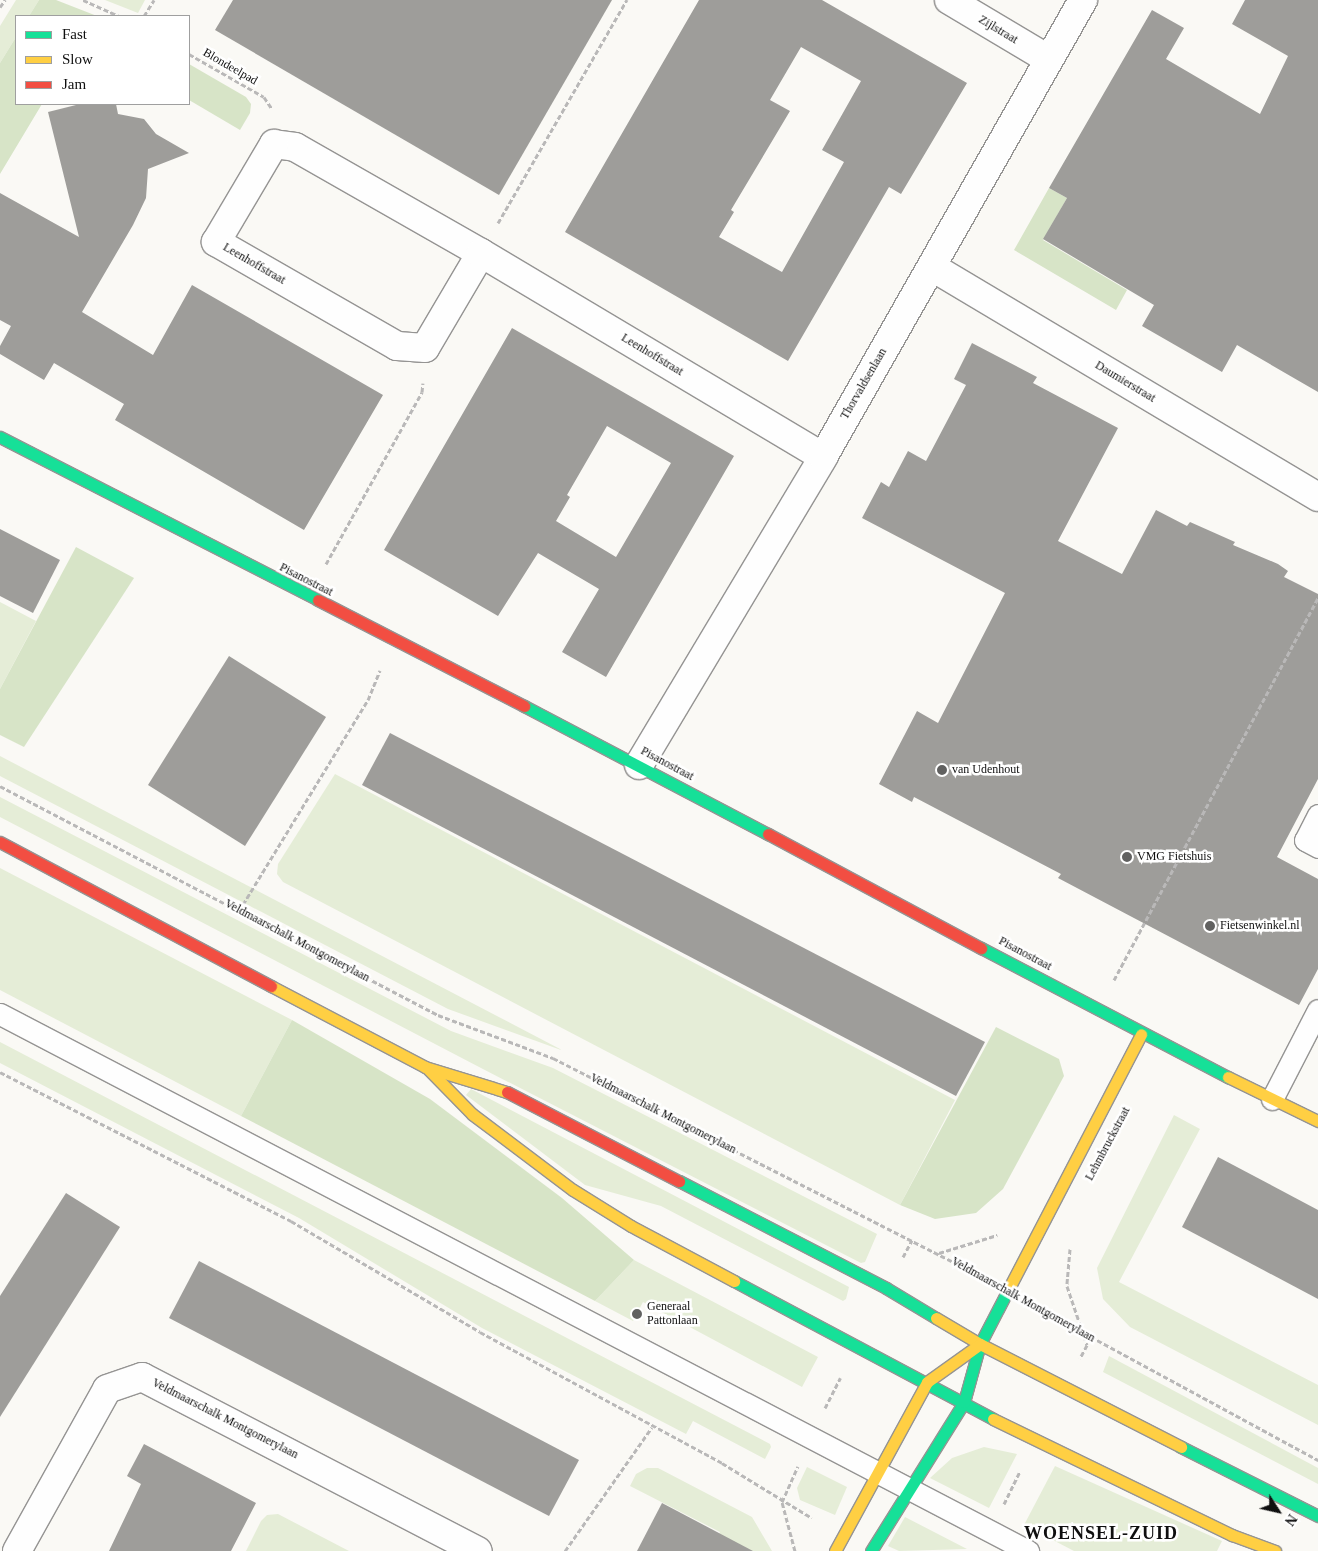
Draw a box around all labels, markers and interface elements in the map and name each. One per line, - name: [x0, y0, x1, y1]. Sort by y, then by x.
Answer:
- street label: Zijlstraat: [976, 13, 1020, 47]
- legend: [15, 15, 190, 105]
- text: Fast: [62, 26, 87, 42]
- street label: Blondeelpad: [200, 46, 260, 88]
- text: Slow: [62, 51, 93, 67]
- text: Jam: [62, 76, 86, 92]
- street label: Leenhoffstraat: [220, 240, 288, 288]
- street label: Leenhoffstraat: [618, 331, 686, 379]
- street label: Thorvaldsenlaan: [838, 346, 890, 422]
- street label: Daumierstraat: [1092, 358, 1158, 406]
- street label: Pisanostraat: [277, 560, 335, 600]
- street label: Pisanostraat: [638, 744, 696, 784]
- place label: van Udenhout: [952, 763, 1020, 777]
- marker: van Udenhout: [936, 764, 948, 776]
- place label: VMG Fietshuis: [1137, 850, 1211, 864]
- marker: VMG Fietshuis: [1121, 851, 1133, 863]
- street label: Veldmaarschalk Montgomerylaan: [222, 897, 372, 985]
- place label: Fietsenwinkel.nl: [1220, 919, 1300, 933]
- marker: Fietsenwinkel.nl: [1204, 920, 1216, 932]
- street label: Pisanostraat: [996, 934, 1054, 974]
- street label: Veldmaarschalk Montgomerylaan: [587, 1071, 739, 1157]
- street label: Lehmbruckstraat: [1083, 1105, 1133, 1183]
- street label: Veldmaarschalk Montgomerylaan: [949, 1254, 1097, 1346]
- place label: Generaal Pattonlaan: [647, 1300, 698, 1328]
- marker: Generaal Pattonlaan: [631, 1308, 643, 1320]
- street label: Veldmaarschalk Montgomerylaan: [149, 1376, 301, 1462]
- north arrow: [1253, 1486, 1303, 1536]
- text: N: [1282, 1511, 1300, 1528]
- district label: WOENSEL-ZUID: [1022, 1522, 1180, 1544]

